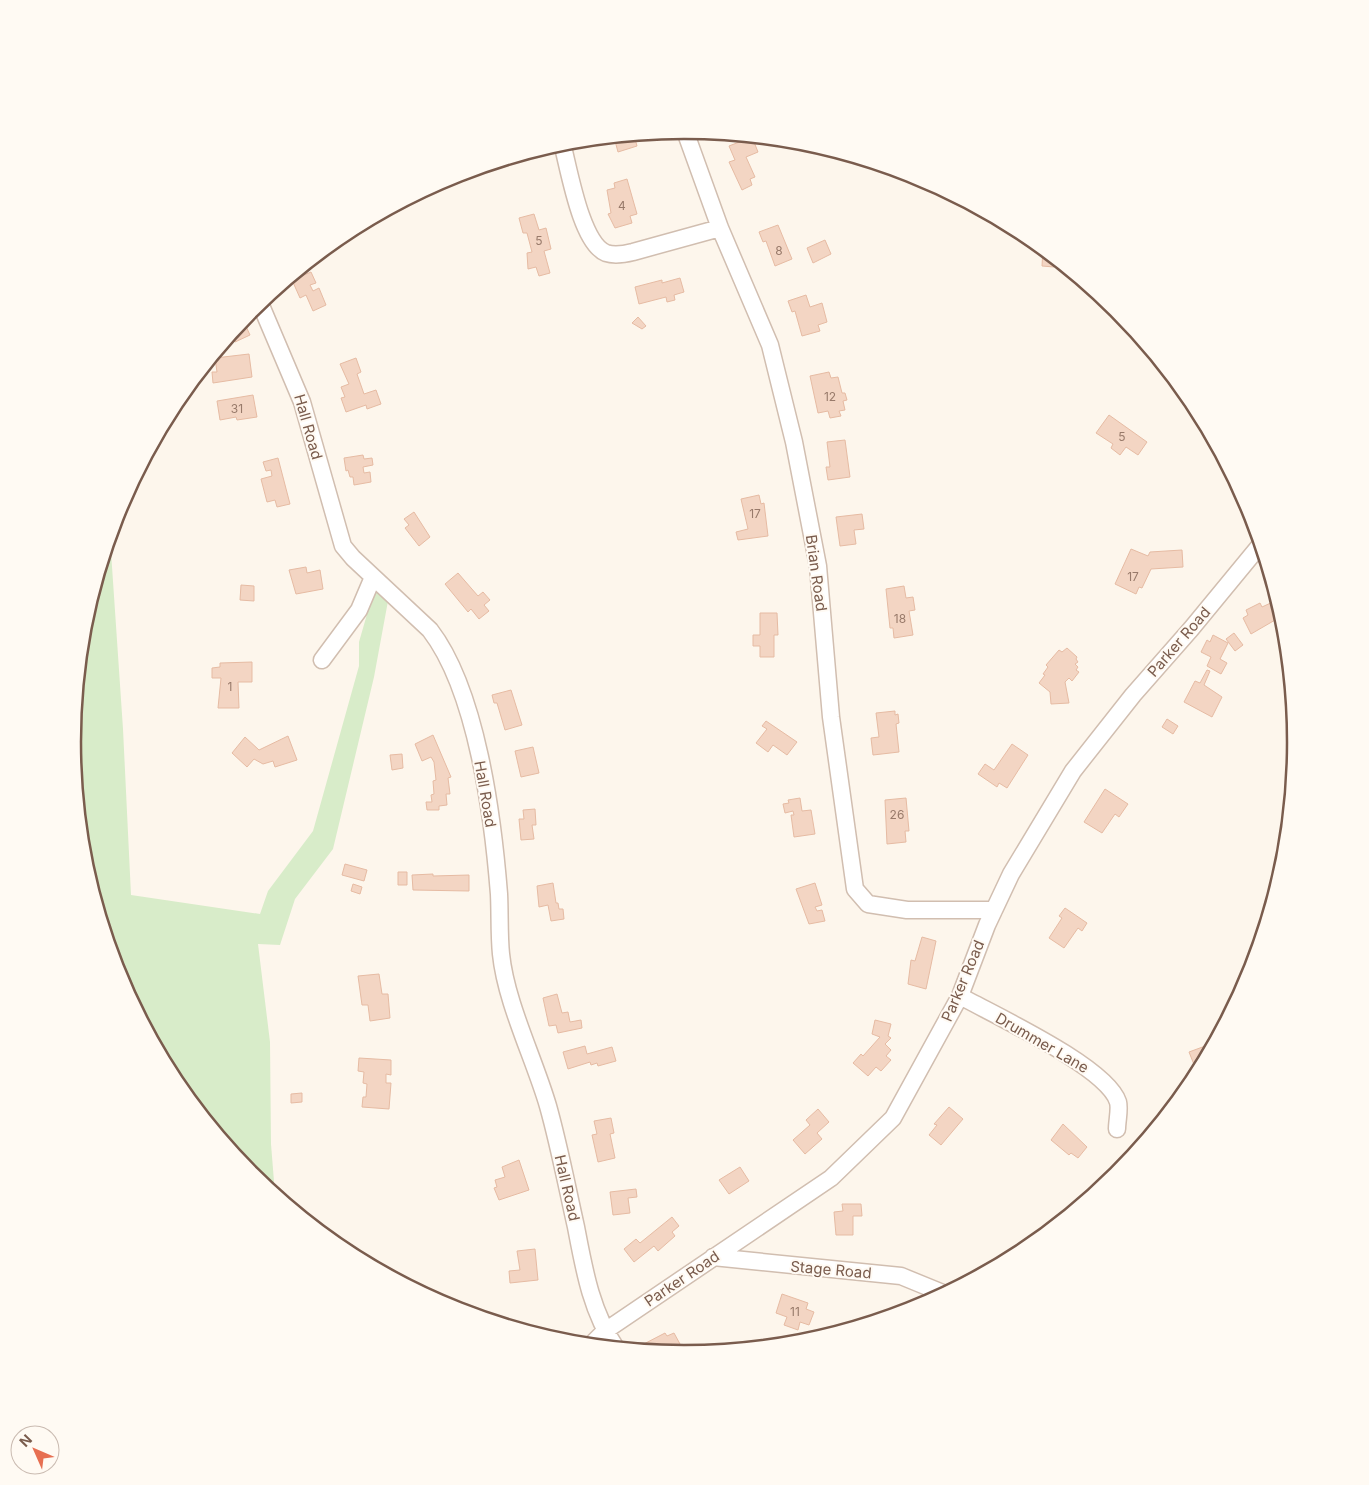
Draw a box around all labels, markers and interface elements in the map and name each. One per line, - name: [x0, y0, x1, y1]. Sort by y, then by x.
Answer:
- house number: 4: [618, 198, 626, 213]
- house number: 5: [535, 233, 543, 248]
- house number: 8: [775, 243, 783, 258]
- house number: 12: [824, 389, 836, 404]
- street label: Hall Road: [290, 392, 327, 462]
- house number: 31: [231, 401, 243, 416]
- house number: 5: [1118, 429, 1126, 444]
- house number: 17: [749, 506, 761, 521]
- street label: Brian Road: [802, 533, 831, 612]
- house number: 17: [1127, 569, 1139, 584]
- street label: Parker Road: [1143, 603, 1214, 681]
- house number: 18: [894, 611, 906, 626]
- house number: 1: [228, 679, 232, 694]
- street label: Hall Road: [470, 759, 501, 829]
- house number: 26: [890, 807, 904, 822]
- street label: Parker Road: [937, 937, 988, 1024]
- street label: Drummer Lane: [992, 1008, 1092, 1077]
- street label: Hall Road: [551, 1153, 584, 1223]
- street label: Parker Road: [641, 1247, 723, 1311]
- street label: Stage Road: [790, 1256, 872, 1283]
- house number: 11: [790, 1304, 800, 1319]
- north arrow: [10, 1425, 60, 1475]
- text: N: [16, 1431, 35, 1450]

